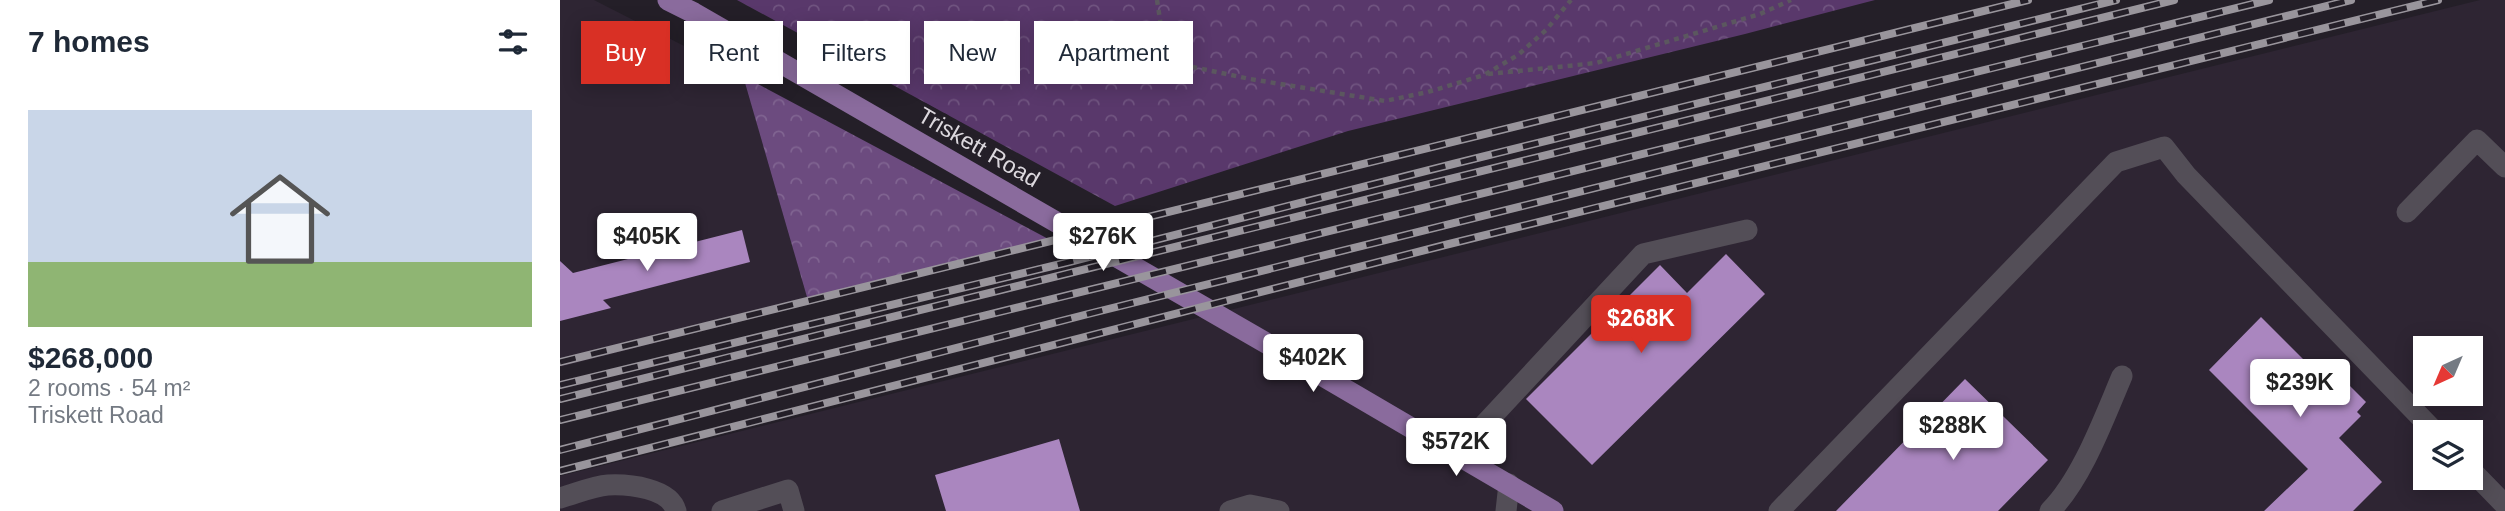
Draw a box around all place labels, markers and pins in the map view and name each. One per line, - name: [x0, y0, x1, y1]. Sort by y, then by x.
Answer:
- pin: $405K: [598, 214, 696, 273]
- pin: $276K: [1054, 214, 1152, 273]
- pin: $268K: [1592, 296, 1690, 355]
- pin: $402K: [1264, 334, 1362, 394]
- pin: $239K: [2251, 360, 2349, 419]
- pin: $288K: [1904, 402, 2002, 462]
- pin: $572K: [1407, 419, 1505, 478]

